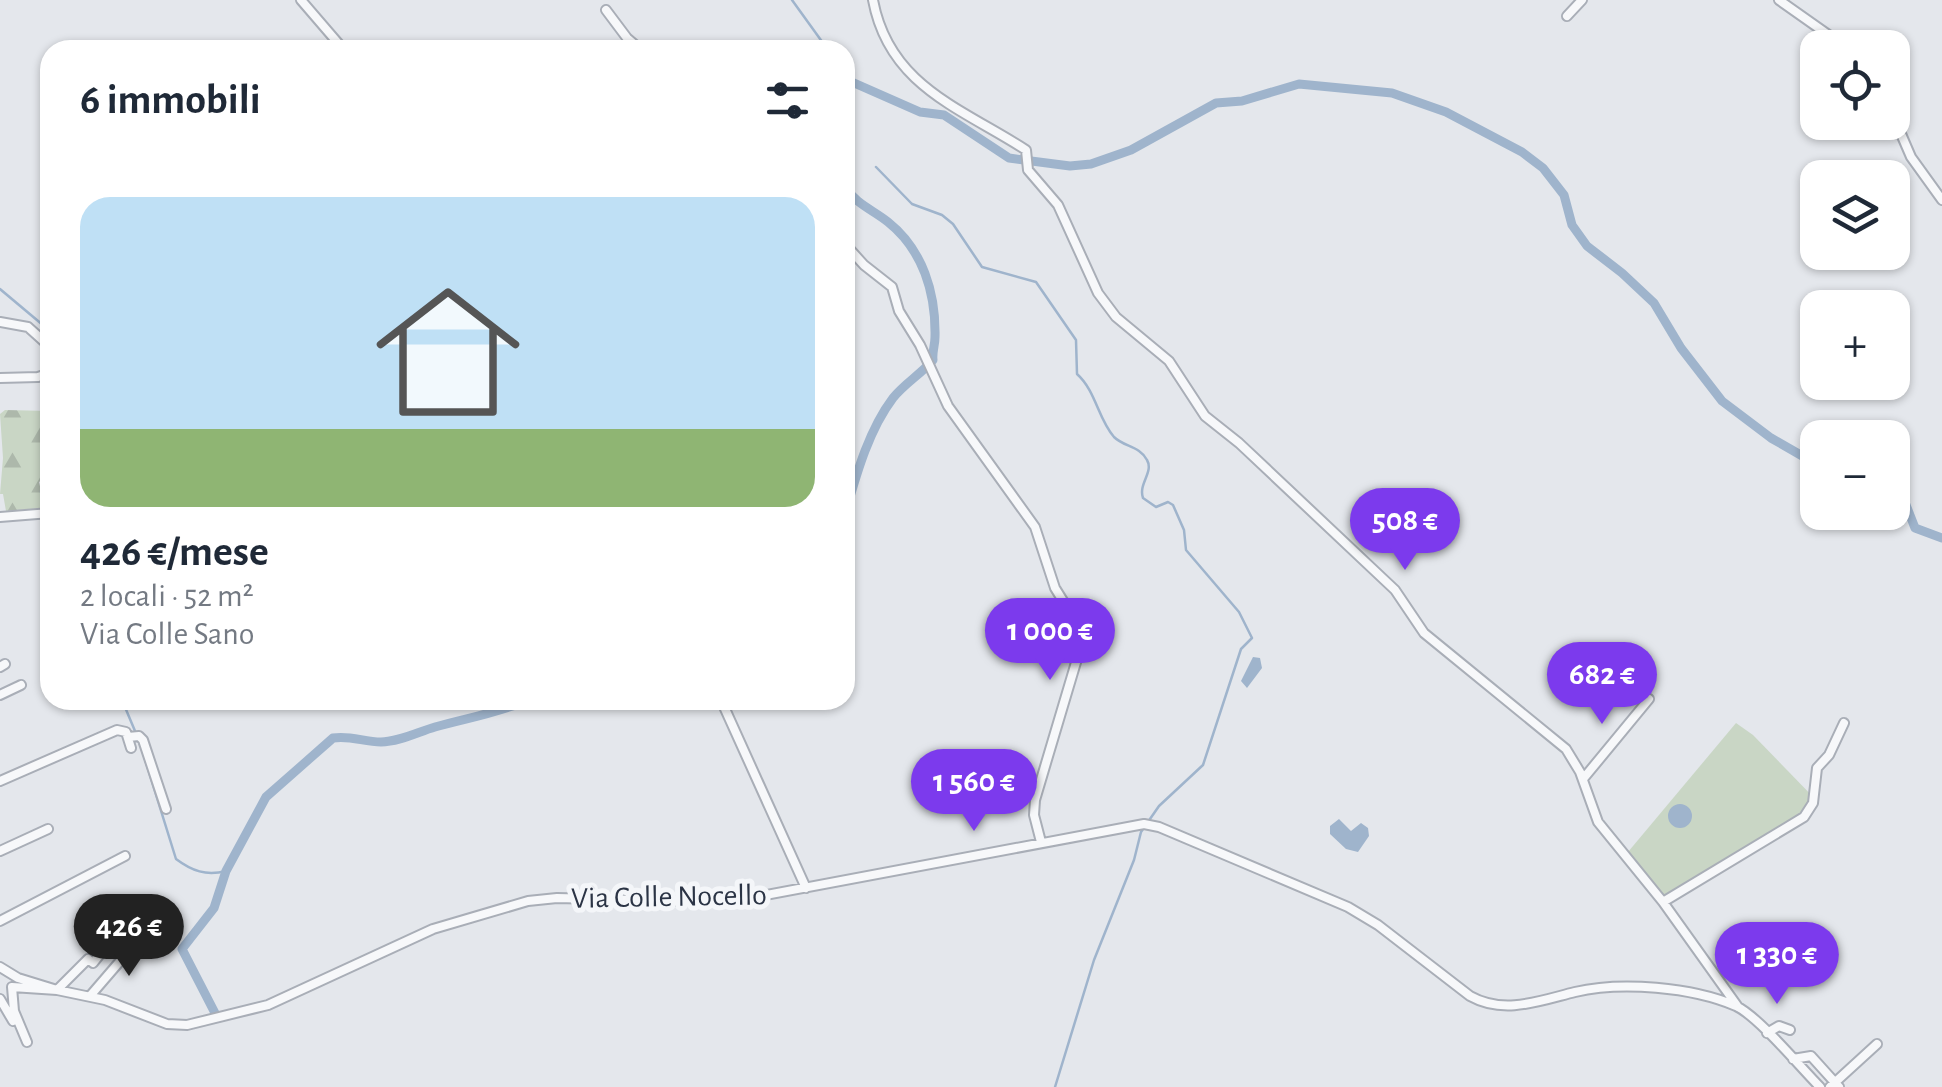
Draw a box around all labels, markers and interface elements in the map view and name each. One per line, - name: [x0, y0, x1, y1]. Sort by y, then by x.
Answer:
- map controls: [1800, 30, 1910, 530]
- button: locate: [1800, 30, 1910, 140]
- icon: filters: [760, 73, 815, 128]
- text: 6 immobili: [80, 79, 261, 121]
- button: layers: [1800, 160, 1910, 270]
- icon: home: [358, 262, 538, 442]
- button: +: [1800, 290, 1910, 400]
- button: −: [1800, 420, 1910, 530]
- pin: 508 €: [1335, 488, 1475, 573]
- text: 508 €: [1372, 504, 1438, 536]
- text: 426 €/mese: [80, 531, 269, 573]
- text: 2 locali · 52 m²: [80, 580, 254, 612]
- pin: 1 000 €: [958, 598, 1142, 683]
- text: 1 000 €: [1007, 614, 1093, 646]
- text: Via Colle Sano: [80, 618, 255, 650]
- pin: 682 €: [1532, 642, 1672, 727]
- text: 682 €: [1569, 658, 1635, 690]
- pin: 1 560 €: [882, 749, 1066, 834]
- text: 1 560 €: [933, 765, 1015, 797]
- street label: Via Colle Nocello: [571, 880, 767, 914]
- pin: 426 €: [59, 894, 199, 979]
- text: 426 €: [96, 910, 162, 942]
- pin: 1 330 €: [1685, 922, 1869, 1007]
- text: 1 330 €: [1737, 938, 1817, 970]

